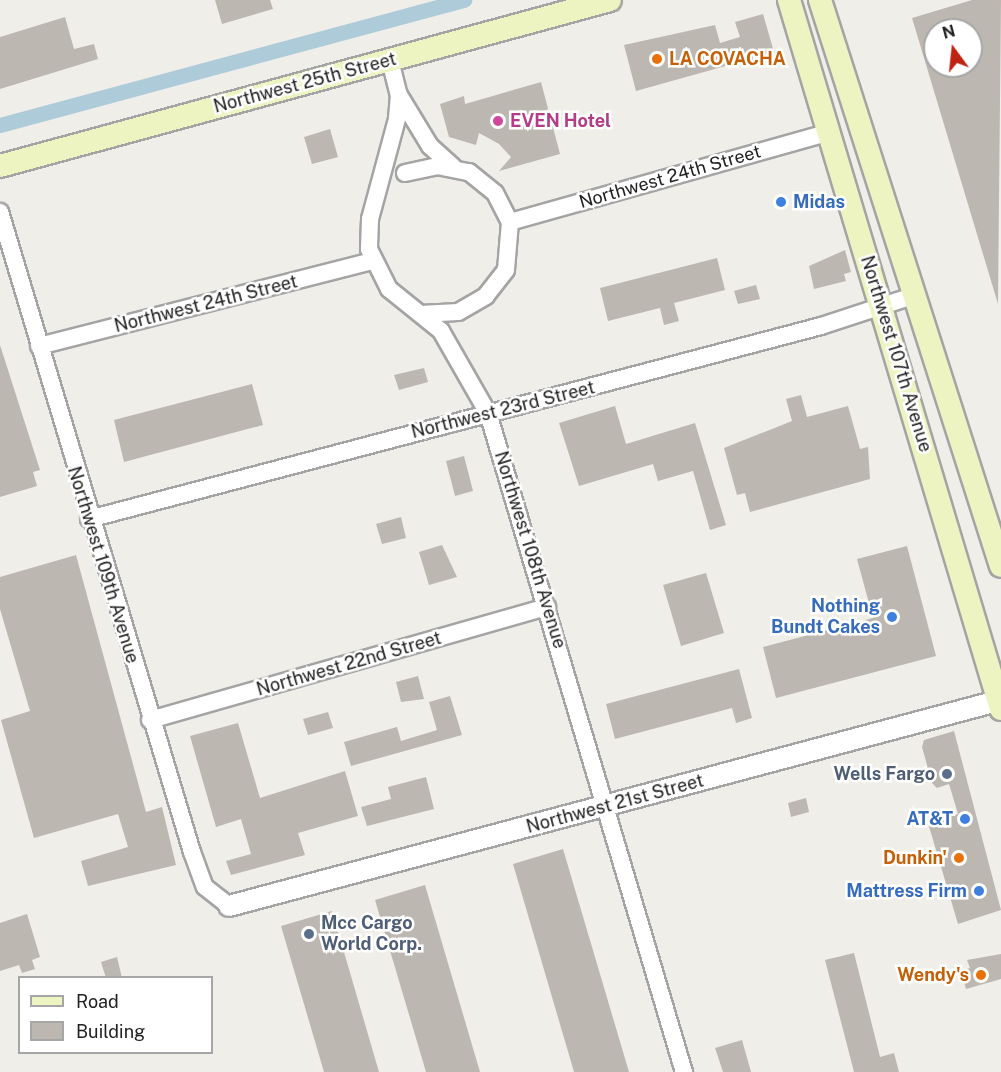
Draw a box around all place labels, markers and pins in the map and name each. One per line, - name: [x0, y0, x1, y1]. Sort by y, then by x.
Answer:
- place label: LA COVACHA: [669, 48, 786, 70]
- marker: LA COVACHA: [650, 52, 664, 66]
- place label: EVEN Hotel: [510, 110, 611, 132]
- marker: EVEN Hotel: [491, 114, 505, 128]
- place label: Midas: [793, 191, 845, 213]
- marker: Midas: [774, 195, 788, 209]
- place label: Nothing Bundt Cakes: [771, 596, 880, 638]
- marker: Nothing Bundt Cakes: [885, 610, 899, 624]
- place label: Wells Fargo: [833, 763, 935, 785]
- marker: Wells Fargo: [940, 767, 954, 781]
- place label: AT&T: [907, 808, 953, 830]
- marker: AT&T: [958, 812, 972, 826]
- place label: Dunkin': [883, 847, 947, 869]
- marker: Dunkin': [952, 851, 966, 865]
- place label: Mattress Firm: [846, 880, 967, 902]
- marker: Mattress Firm: [972, 884, 986, 898]
- place label: Mcc Cargo World Corp.: [321, 913, 422, 956]
- marker: Mcc Cargo World Corp.: [302, 927, 316, 941]
- place label: Wendy's: [897, 964, 969, 986]
- marker: Wendy's: [974, 968, 988, 982]

